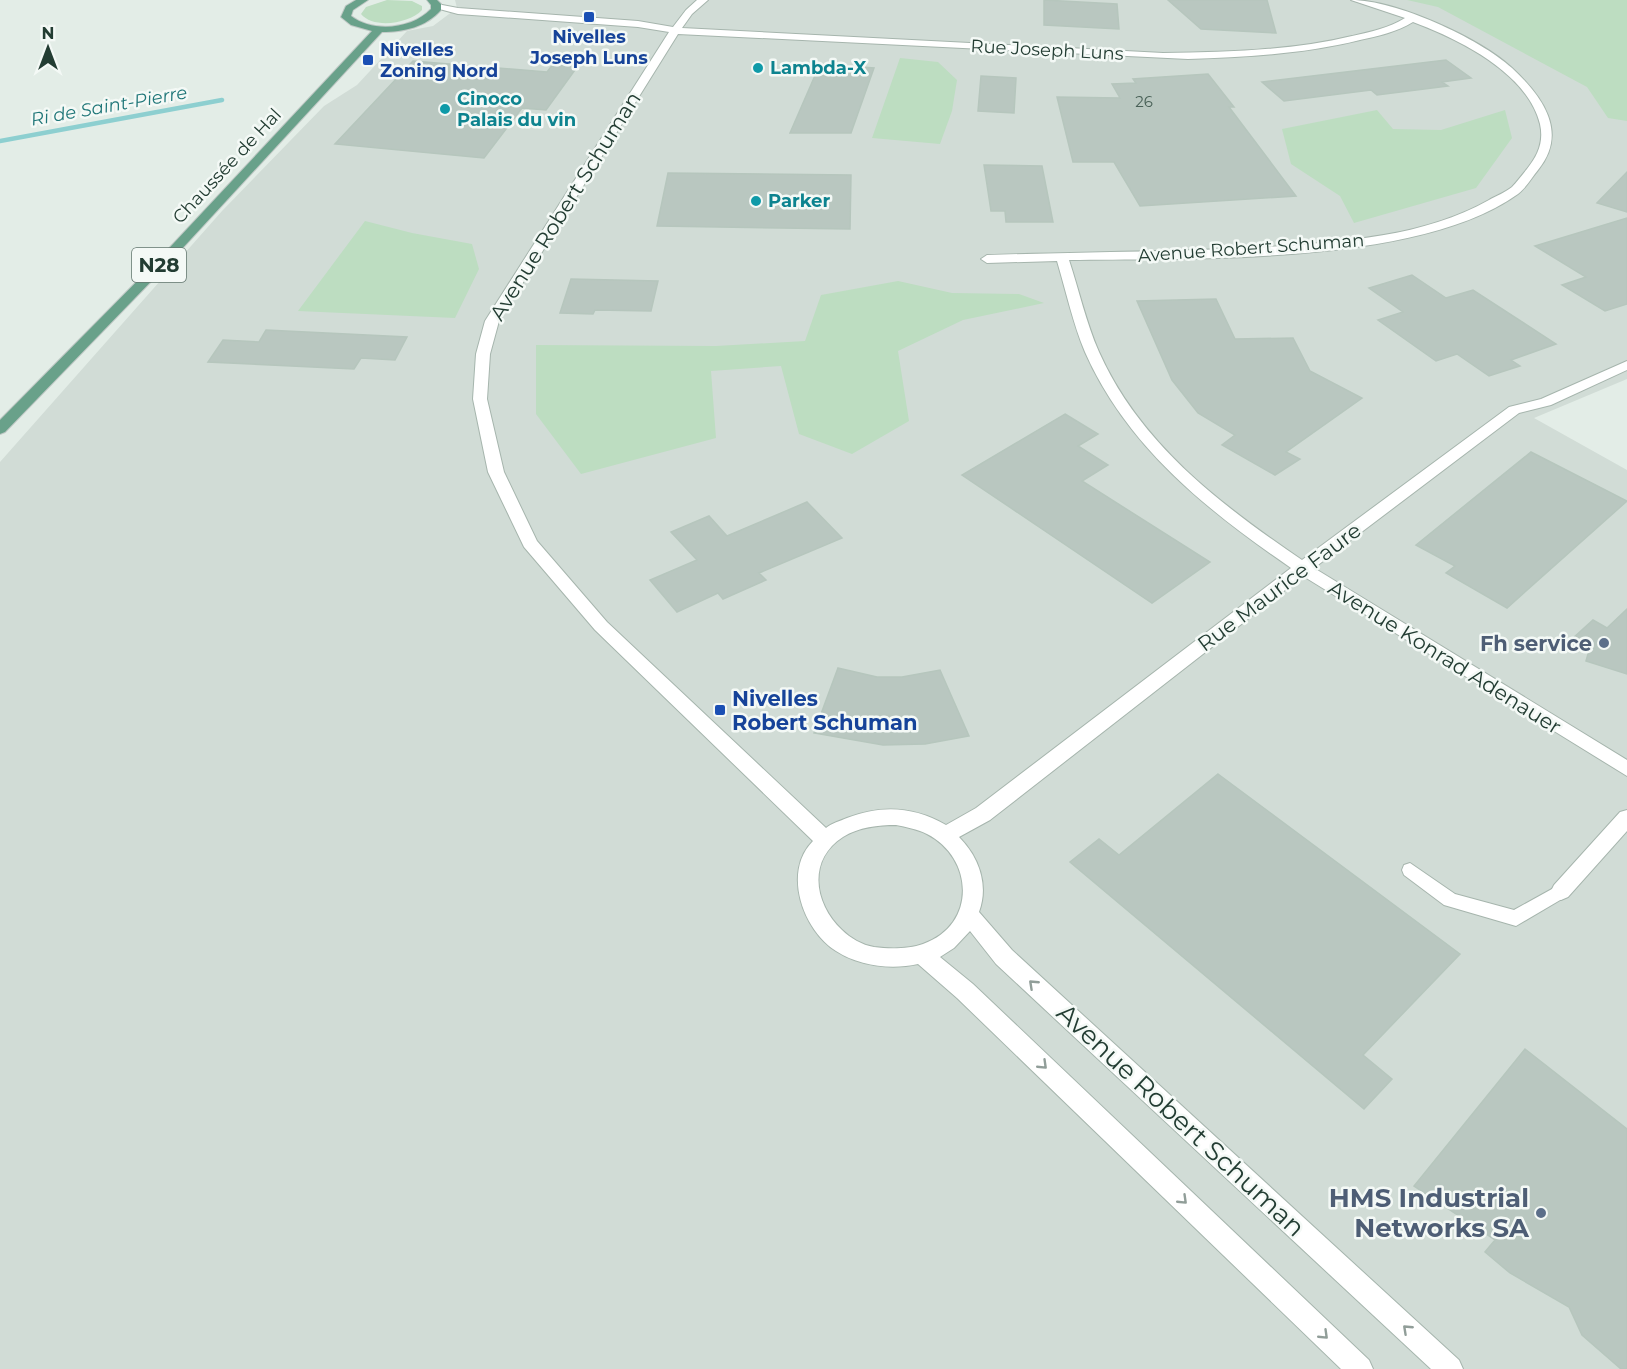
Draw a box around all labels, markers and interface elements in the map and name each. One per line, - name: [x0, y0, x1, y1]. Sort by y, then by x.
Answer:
- marker: Nivelles Joseph Luns: [582, 10, 596, 24]
- north arrow: [18, 18, 78, 78]
- text: N: [42, 24, 54, 43]
- place label: Nivelles Joseph Luns: [529, 26, 648, 69]
- street label: Rue Joseph Luns: [970, 35, 1124, 65]
- place label: Nivelles Zoning Nord: [380, 39, 498, 82]
- marker: Nivelles Zoning Nord: [361, 53, 375, 67]
- place label: Lambda-X: [770, 57, 866, 79]
- marker: Lambda-X: [751, 61, 765, 75]
- water label: Ri de Saint-Pierre: [29, 81, 189, 131]
- street label: Avenue Robert Schuman: [484, 87, 646, 325]
- place label: Cinoco Palais du vin: [457, 88, 576, 131]
- house number: 26: [1135, 92, 1153, 111]
- marker: Cinoco Palais du vin: [438, 102, 452, 116]
- street label: Chaussée de Hal: [168, 104, 286, 228]
- place label: Parker: [768, 190, 830, 212]
- marker: Parker: [749, 194, 763, 208]
- street label: Avenue Robert Schuman: [1137, 229, 1365, 267]
- road number: N28: [132, 248, 186, 282]
- street label: Rue Maurice Faure: [1192, 517, 1366, 657]
- street label: Avenue Konrad Adenauer: [1324, 575, 1566, 739]
- place label: Fh service: [1480, 631, 1592, 656]
- marker: Fh service: [1597, 636, 1611, 650]
- place label: Nivelles Robert Schuman: [732, 686, 918, 735]
- marker: Nivelles Robert Schuman: [713, 703, 727, 717]
- one-way arrow: [1029, 980, 1040, 991]
- street label: Avenue Robert Schuman: [1050, 997, 1312, 1243]
- one-way arrow: [1036, 1058, 1046, 1069]
- place label: HMS Industrial Networks SA: [1329, 1182, 1530, 1244]
- one-way arrow: [1177, 1193, 1187, 1204]
- marker: HMS Industrial Networks SA: [1534, 1206, 1548, 1220]
- one-way arrow: [1404, 1325, 1414, 1336]
- one-way arrow: [1317, 1327, 1328, 1338]

